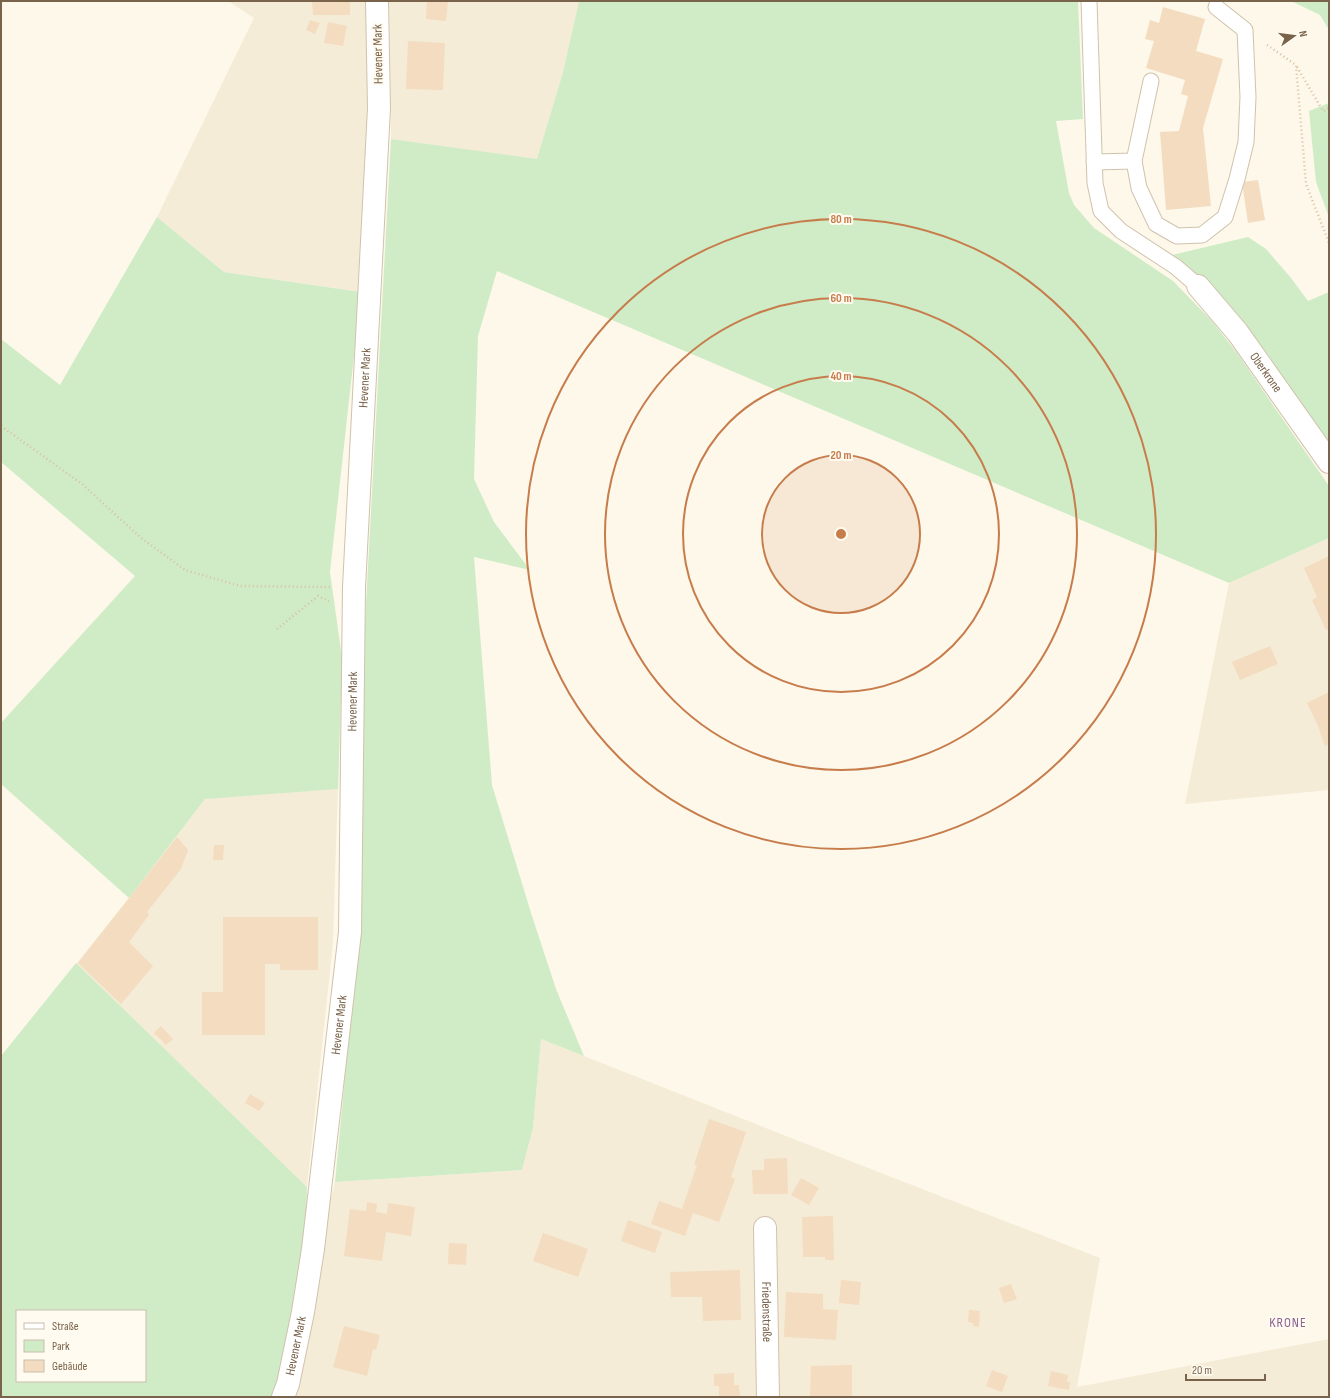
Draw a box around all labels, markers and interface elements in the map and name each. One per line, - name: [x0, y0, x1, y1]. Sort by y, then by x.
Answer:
- north arrow: [1274, 16, 1314, 56]
- street label: Hevener Mark: [369, 24, 387, 84]
- text: N: [1296, 29, 1310, 38]
- text: 80 m: [830, 212, 852, 227]
- text: 60 m: [830, 291, 852, 306]
- street label: Hevener Mark: [355, 347, 374, 408]
- street label: Oberkrone: [1246, 349, 1285, 396]
- text: 40 m: [830, 369, 852, 384]
- text: 20 m: [831, 448, 851, 463]
- centre of rings: [834, 527, 848, 541]
- street label: Hevener Mark: [344, 671, 361, 732]
- street label: Hevener Mark: [328, 994, 351, 1056]
- street label: Friedenstraße: [758, 1282, 775, 1342]
- legend: [16, 1310, 146, 1382]
- district label: KRONE: [1269, 1314, 1307, 1331]
- street label: Hevener Mark: [282, 1315, 310, 1377]
- text: Straße: [52, 1319, 79, 1334]
- text: Park: [52, 1339, 70, 1354]
- scale bar: [1186, 1356, 1265, 1382]
- text: Gebäude: [52, 1359, 87, 1374]
- text: 20 m: [1192, 1363, 1212, 1378]

